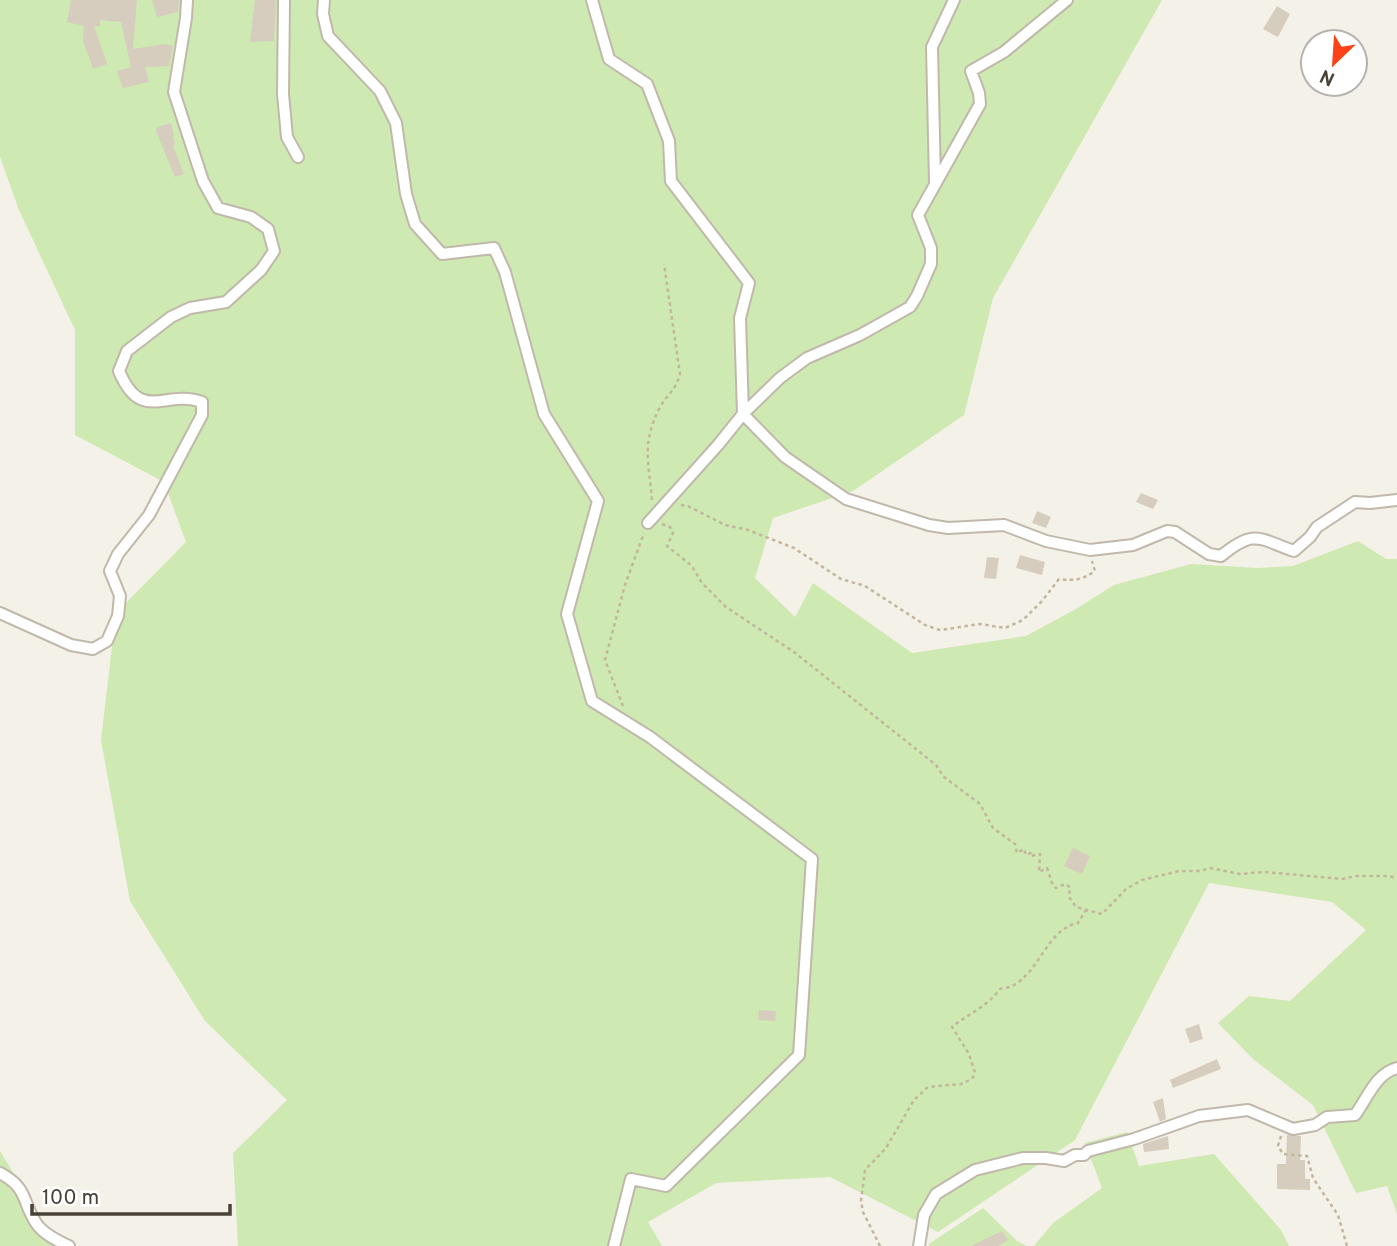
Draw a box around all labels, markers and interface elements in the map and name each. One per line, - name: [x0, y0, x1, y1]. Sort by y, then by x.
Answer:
- north arrow: [1299, 28, 1369, 98]
- text: N: [1316, 63, 1339, 90]
- scale bar: [32, 1172, 229, 1216]
- text: 100 m: [42, 1185, 99, 1212]

